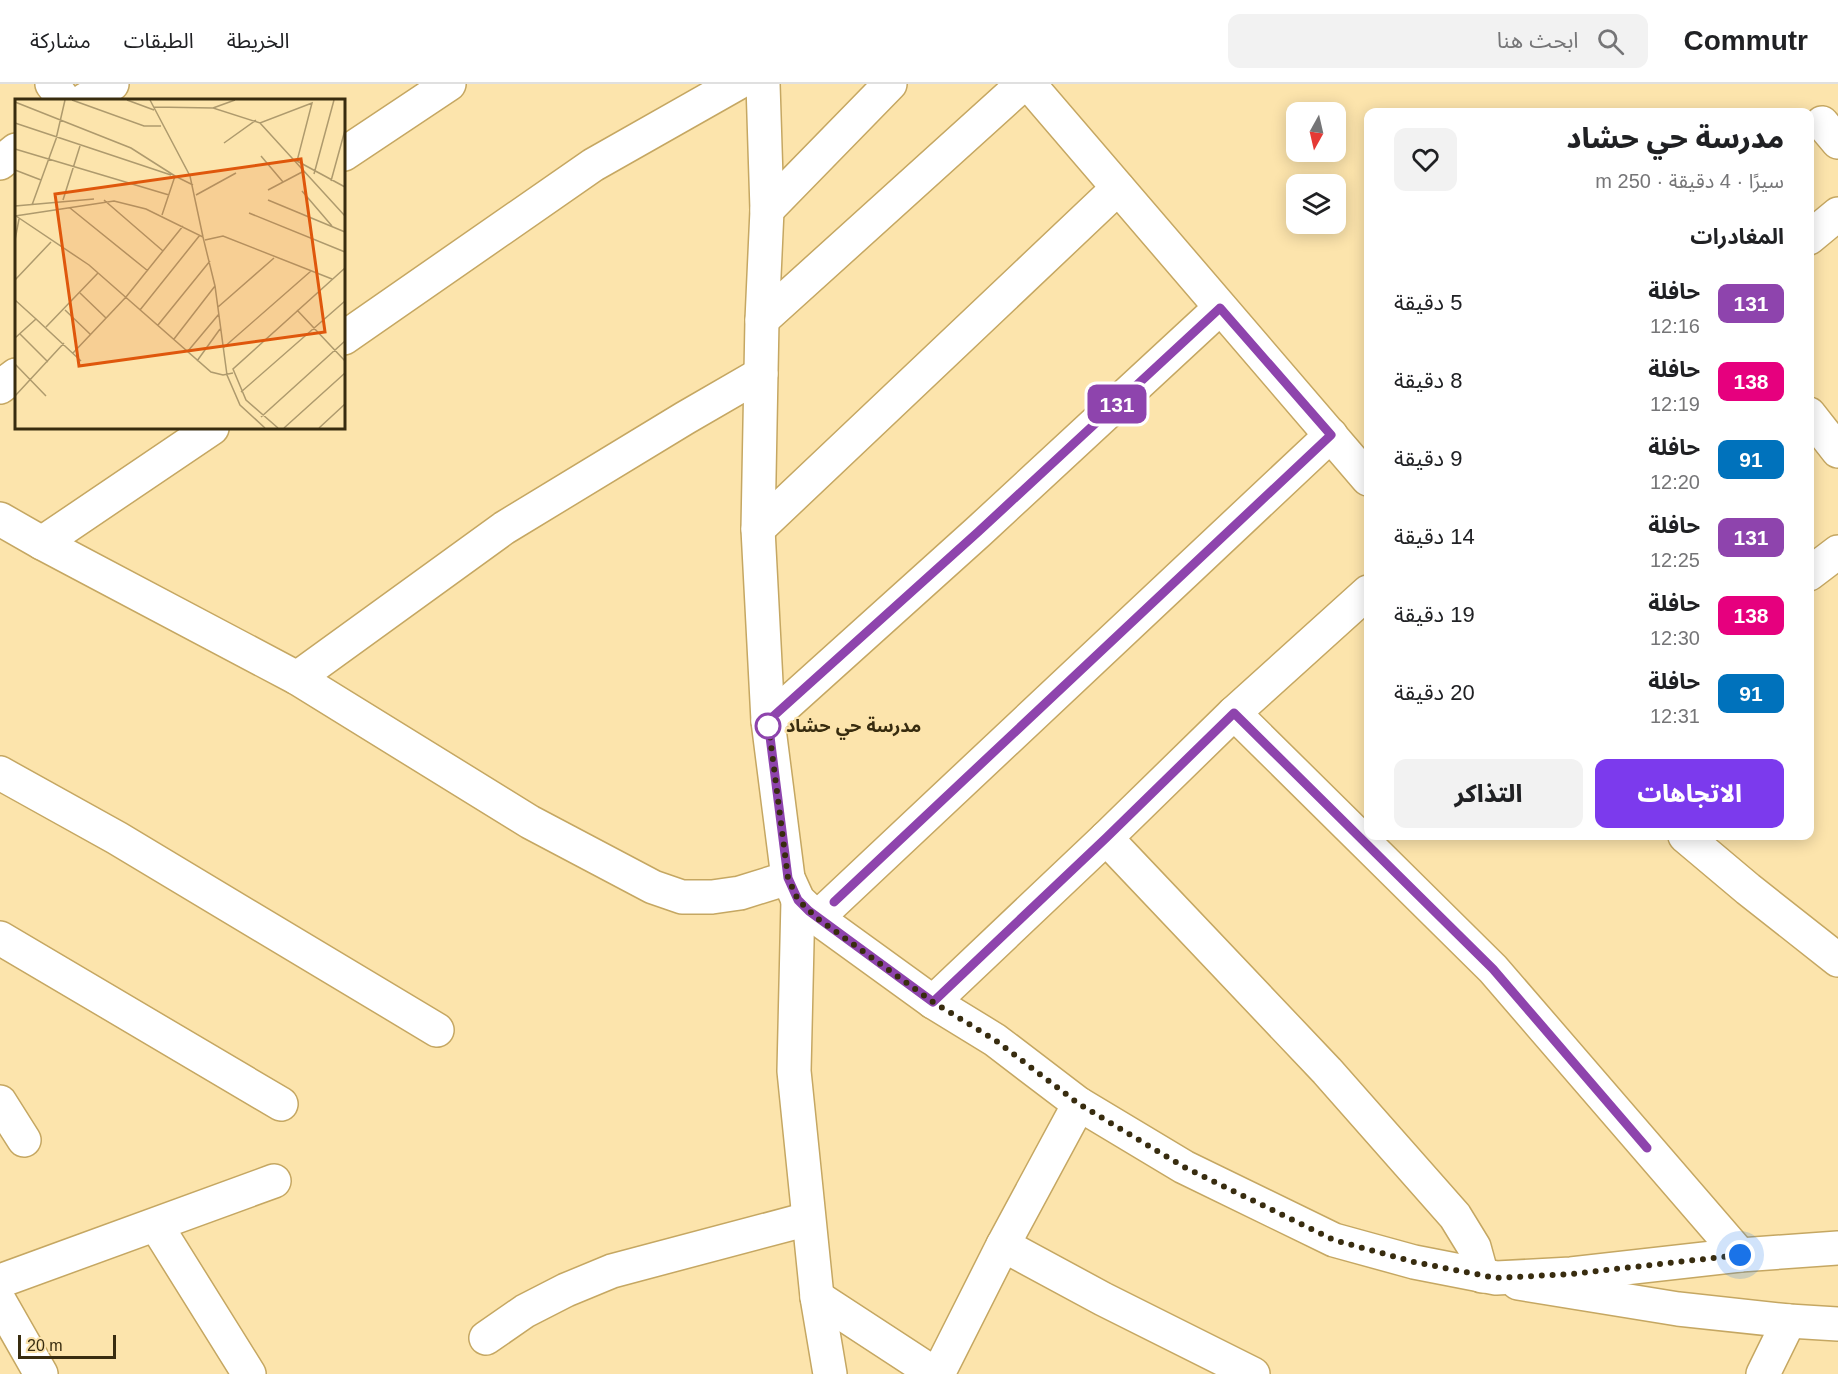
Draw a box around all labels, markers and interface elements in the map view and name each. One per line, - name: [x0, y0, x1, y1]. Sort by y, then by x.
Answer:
- search box: [1228, 14, 1648, 68]
- icon: search: [1594, 25, 1627, 58]
- text: Commutr: [1684, 25, 1808, 56]
- text: ابحث هنا: [1497, 28, 1579, 53]
- text: مشاركة: [30, 29, 91, 52]
- text: الطبقات: [124, 29, 194, 52]
- text: الخريطة: [227, 29, 290, 52]
- inset map: [15, 99, 345, 429]
- north arrow: [1286, 102, 1346, 162]
- map controls: [1286, 102, 1346, 234]
- text: مدرسة حي حشاد: [1566, 123, 1784, 154]
- button: heart: [1394, 128, 1457, 191]
- text: سيرًا · 4 دقيقة · 250 m: [1595, 170, 1784, 192]
- button: layers: [1286, 174, 1346, 234]
- text: المغادرات: [1690, 224, 1784, 249]
- text: حافلة: [1648, 279, 1700, 304]
- text: 5 دقيقة: [1394, 290, 1462, 315]
- text: 131: [1733, 292, 1769, 315]
- text: 12:16: [1650, 315, 1700, 337]
- text: حافلة: [1648, 357, 1700, 382]
- text: 8 دقيقة: [1394, 368, 1462, 393]
- text: 138: [1733, 370, 1769, 393]
- line badge: 131: [1082, 384, 1152, 424]
- text: 131: [1099, 393, 1135, 416]
- text: 12:19: [1650, 393, 1700, 415]
- text: حافلة: [1648, 435, 1700, 460]
- text: 9 دقيقة: [1394, 446, 1462, 471]
- text: 91: [1739, 448, 1763, 471]
- text: 12:20: [1650, 471, 1700, 493]
- text: حافلة: [1648, 513, 1700, 538]
- text: 14 دقيقة: [1394, 524, 1475, 549]
- text: 131: [1733, 526, 1769, 549]
- text: 12:25: [1650, 549, 1700, 571]
- text: حافلة: [1648, 591, 1700, 616]
- text: 19 دقيقة: [1394, 602, 1475, 627]
- text: 138: [1733, 604, 1769, 627]
- text: 12:30: [1650, 627, 1700, 649]
- text: حافلة: [1648, 669, 1700, 694]
- text: 20 دقيقة: [1394, 680, 1475, 705]
- text: 91: [1739, 682, 1763, 705]
- text: 12:31: [1650, 705, 1700, 727]
- marker: مدرسة حي حشاد: [755, 713, 781, 739]
- place label: مدرسة حي حشاد: [786, 716, 921, 740]
- button: التذاكر: [1394, 759, 1583, 828]
- button: الاتجاهات: [1595, 759, 1784, 828]
- your location: [1725, 1240, 1755, 1270]
- scale bar: [18, 1332, 116, 1360]
- text: 20 m: [27, 1337, 63, 1354]

